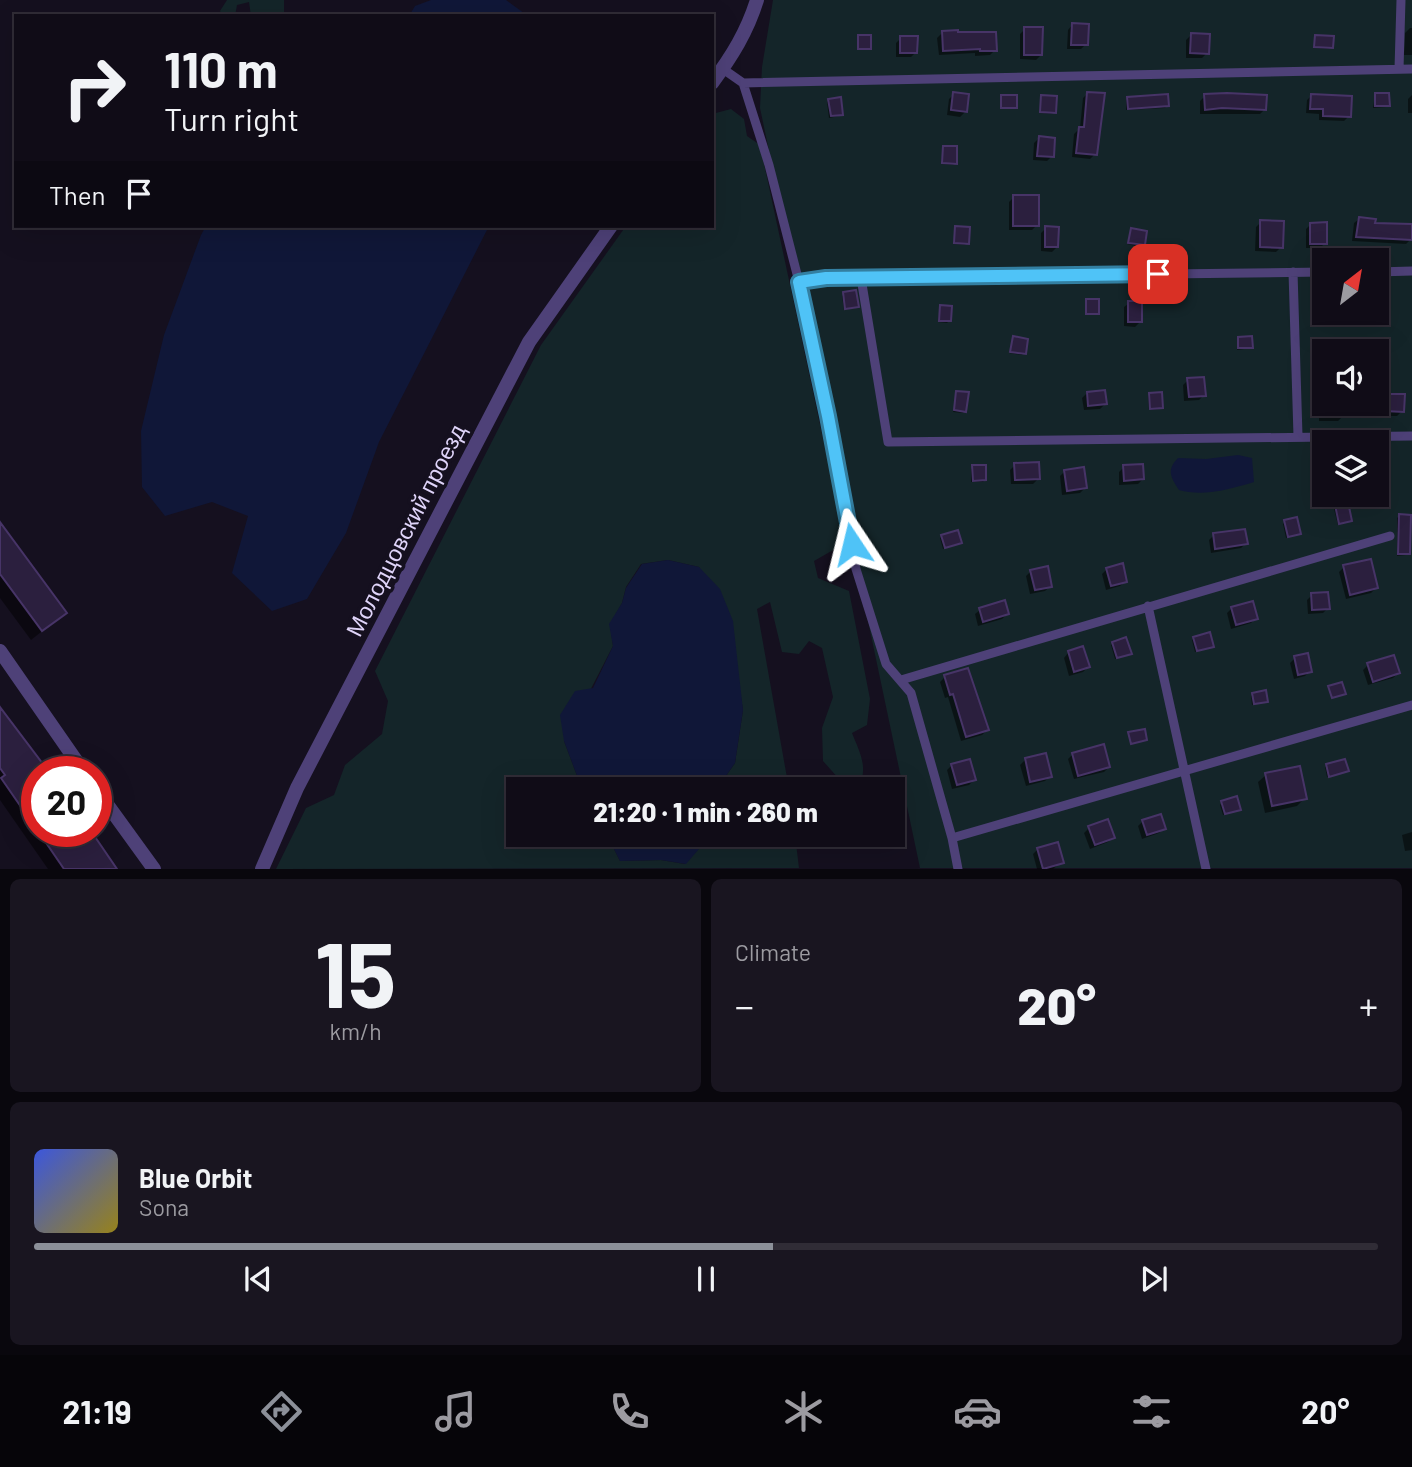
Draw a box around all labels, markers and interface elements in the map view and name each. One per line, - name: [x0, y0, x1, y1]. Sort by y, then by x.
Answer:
- text: 110 m: [164, 39, 278, 98]
- icon: right: [49, 42, 140, 133]
- text: Turn right: [164, 99, 299, 137]
- icon: arrive: [120, 175, 158, 213]
- text: Then: [49, 179, 106, 210]
- pin: [1128, 244, 1188, 304]
- north arrow: [1312, 248, 1390, 326]
- map controls: [1312, 248, 1389, 507]
- icon: arrive: [1139, 255, 1177, 293]
- button: sound: [1312, 339, 1389, 416]
- street label: Молодцовский проезд: [339, 419, 471, 641]
- button: layers: [1312, 430, 1389, 507]
- position arrow: [815, 507, 889, 581]
- speed limit sign: 20: [21, 756, 112, 847]
- text: 21:20 · 1 min · 260 m: [593, 796, 818, 827]
- text: 15: [315, 917, 396, 1026]
- text: Climate: [735, 938, 811, 966]
- text: 20°: [1017, 973, 1096, 1035]
- text: −: [735, 982, 754, 1028]
- text: +: [1359, 982, 1378, 1028]
- text: km/h: [329, 1017, 382, 1045]
- text: Blue Orbit: [139, 1162, 252, 1193]
- text: Sona: [139, 1193, 189, 1221]
- icon: previous: [239, 1260, 277, 1298]
- icon: pause: [687, 1260, 725, 1298]
- icon: next: [1135, 1260, 1173, 1298]
- icon: directions: [257, 1387, 306, 1436]
- icon: music: [431, 1387, 480, 1436]
- icon: phone: [605, 1387, 654, 1436]
- icon: climate: [779, 1387, 828, 1436]
- icon: car: [953, 1387, 1002, 1436]
- icon: filters: [1127, 1387, 1176, 1436]
- text: 21:19: [63, 1392, 132, 1430]
- text: 20°: [1301, 1392, 1349, 1430]

